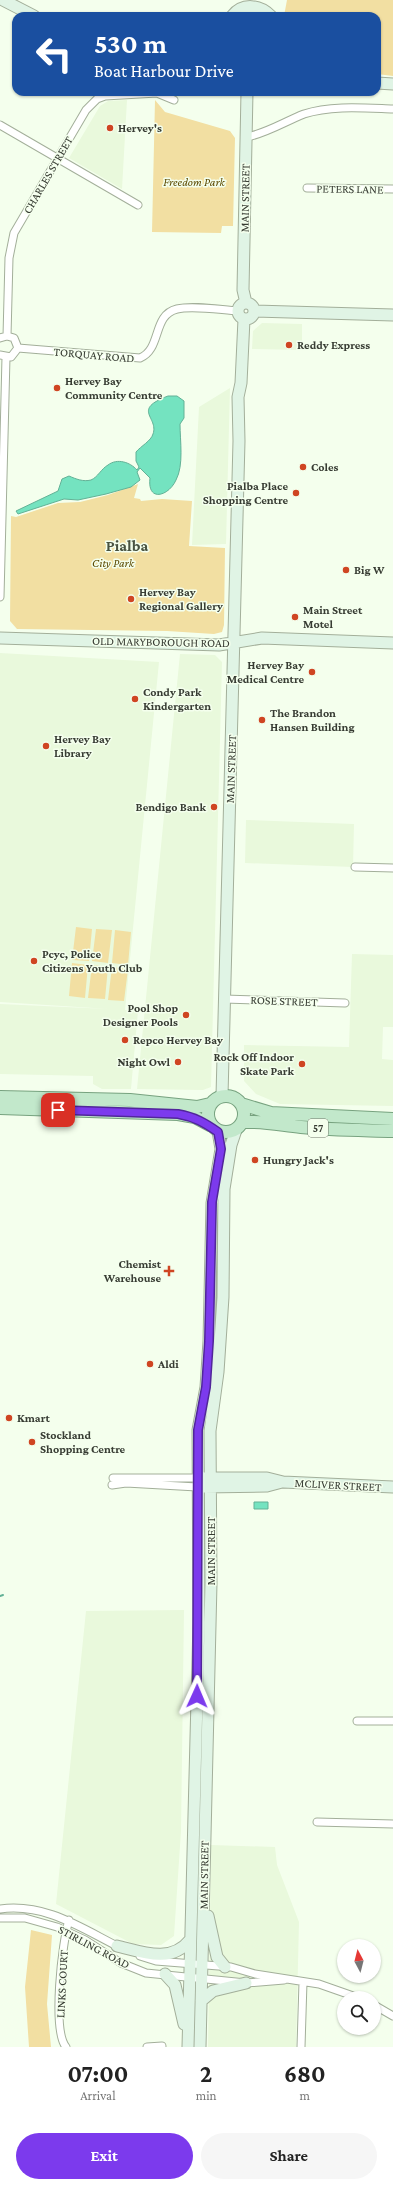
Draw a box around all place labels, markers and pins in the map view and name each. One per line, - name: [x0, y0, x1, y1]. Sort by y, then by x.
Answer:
- place label: Hervey's: [118, 121, 162, 135]
- marker: Hervey's: [105, 123, 115, 133]
- place label: Reddy Express: [297, 338, 370, 352]
- marker: Reddy Express: [284, 340, 294, 350]
- place label: Hervey Bay Community Centre: [65, 374, 163, 402]
- marker: Hervey Bay Community Centre: [52, 383, 62, 393]
- place label: Coles: [311, 460, 339, 474]
- marker: Coles: [298, 462, 308, 472]
- place label: Pialba Place Shopping Centre: [203, 479, 288, 507]
- marker: Pialba Place Shopping Centre: [291, 488, 301, 498]
- place label: Big W: [354, 563, 385, 577]
- marker: Big W: [341, 565, 351, 575]
- place label: Hervey Bay Regional Gallery: [139, 585, 223, 613]
- marker: Hervey Bay Regional Gallery: [126, 594, 136, 604]
- place label: Main Street Motel: [303, 603, 363, 631]
- marker: Main Street Motel: [290, 612, 300, 622]
- place label: Hervey Bay Medical Centre: [227, 658, 304, 686]
- marker: Hervey Bay Medical Centre: [307, 667, 317, 677]
- place label: Condy Park Kindergarten: [143, 685, 211, 713]
- marker: Condy Park Kindergarten: [130, 694, 140, 704]
- place label: The Brandon Hansen Building: [270, 706, 354, 734]
- marker: The Brandon Hansen Building: [257, 715, 267, 725]
- place label: Hervey Bay Library: [54, 732, 111, 760]
- marker: Hervey Bay Library: [41, 741, 51, 751]
- place label: Bendigo Bank: [136, 800, 206, 814]
- marker: Bendigo Bank: [209, 802, 219, 812]
- place label: Pcyc, Police Citizens Youth Club: [42, 947, 143, 975]
- marker: Pcyc, Police Citizens Youth Club: [29, 956, 39, 966]
- place label: Pool Shop Designer Pools: [103, 1001, 178, 1029]
- marker: Pool Shop Designer Pools: [181, 1010, 191, 1020]
- place label: Repco Hervey Bay: [133, 1033, 223, 1047]
- marker: Repco Hervey Bay: [120, 1035, 130, 1045]
- place label: Rock Off Indoor Skate Park: [213, 1050, 294, 1078]
- place label: Night Owl: [117, 1055, 171, 1069]
- marker: Night Owl: [173, 1057, 183, 1067]
- marker: Rock Off Indoor Skate Park: [297, 1059, 307, 1069]
- pin: [41, 1093, 75, 1127]
- place label: Hungry Jack's: [263, 1153, 334, 1167]
- marker: Hungry Jack's: [250, 1155, 260, 1165]
- place label: Chemist Warehouse: [103, 1257, 162, 1285]
- marker: Chemist Warehouse: [164, 1266, 174, 1276]
- place label: Aldi: [157, 1357, 179, 1371]
- marker: Aldi: [145, 1359, 155, 1369]
- place label: Kmart: [17, 1411, 50, 1425]
- marker: Kmart: [4, 1413, 14, 1423]
- place label: Stockland Shopping Centre: [40, 1428, 126, 1456]
- marker: Stockland Shopping Centre: [27, 1437, 37, 1447]

